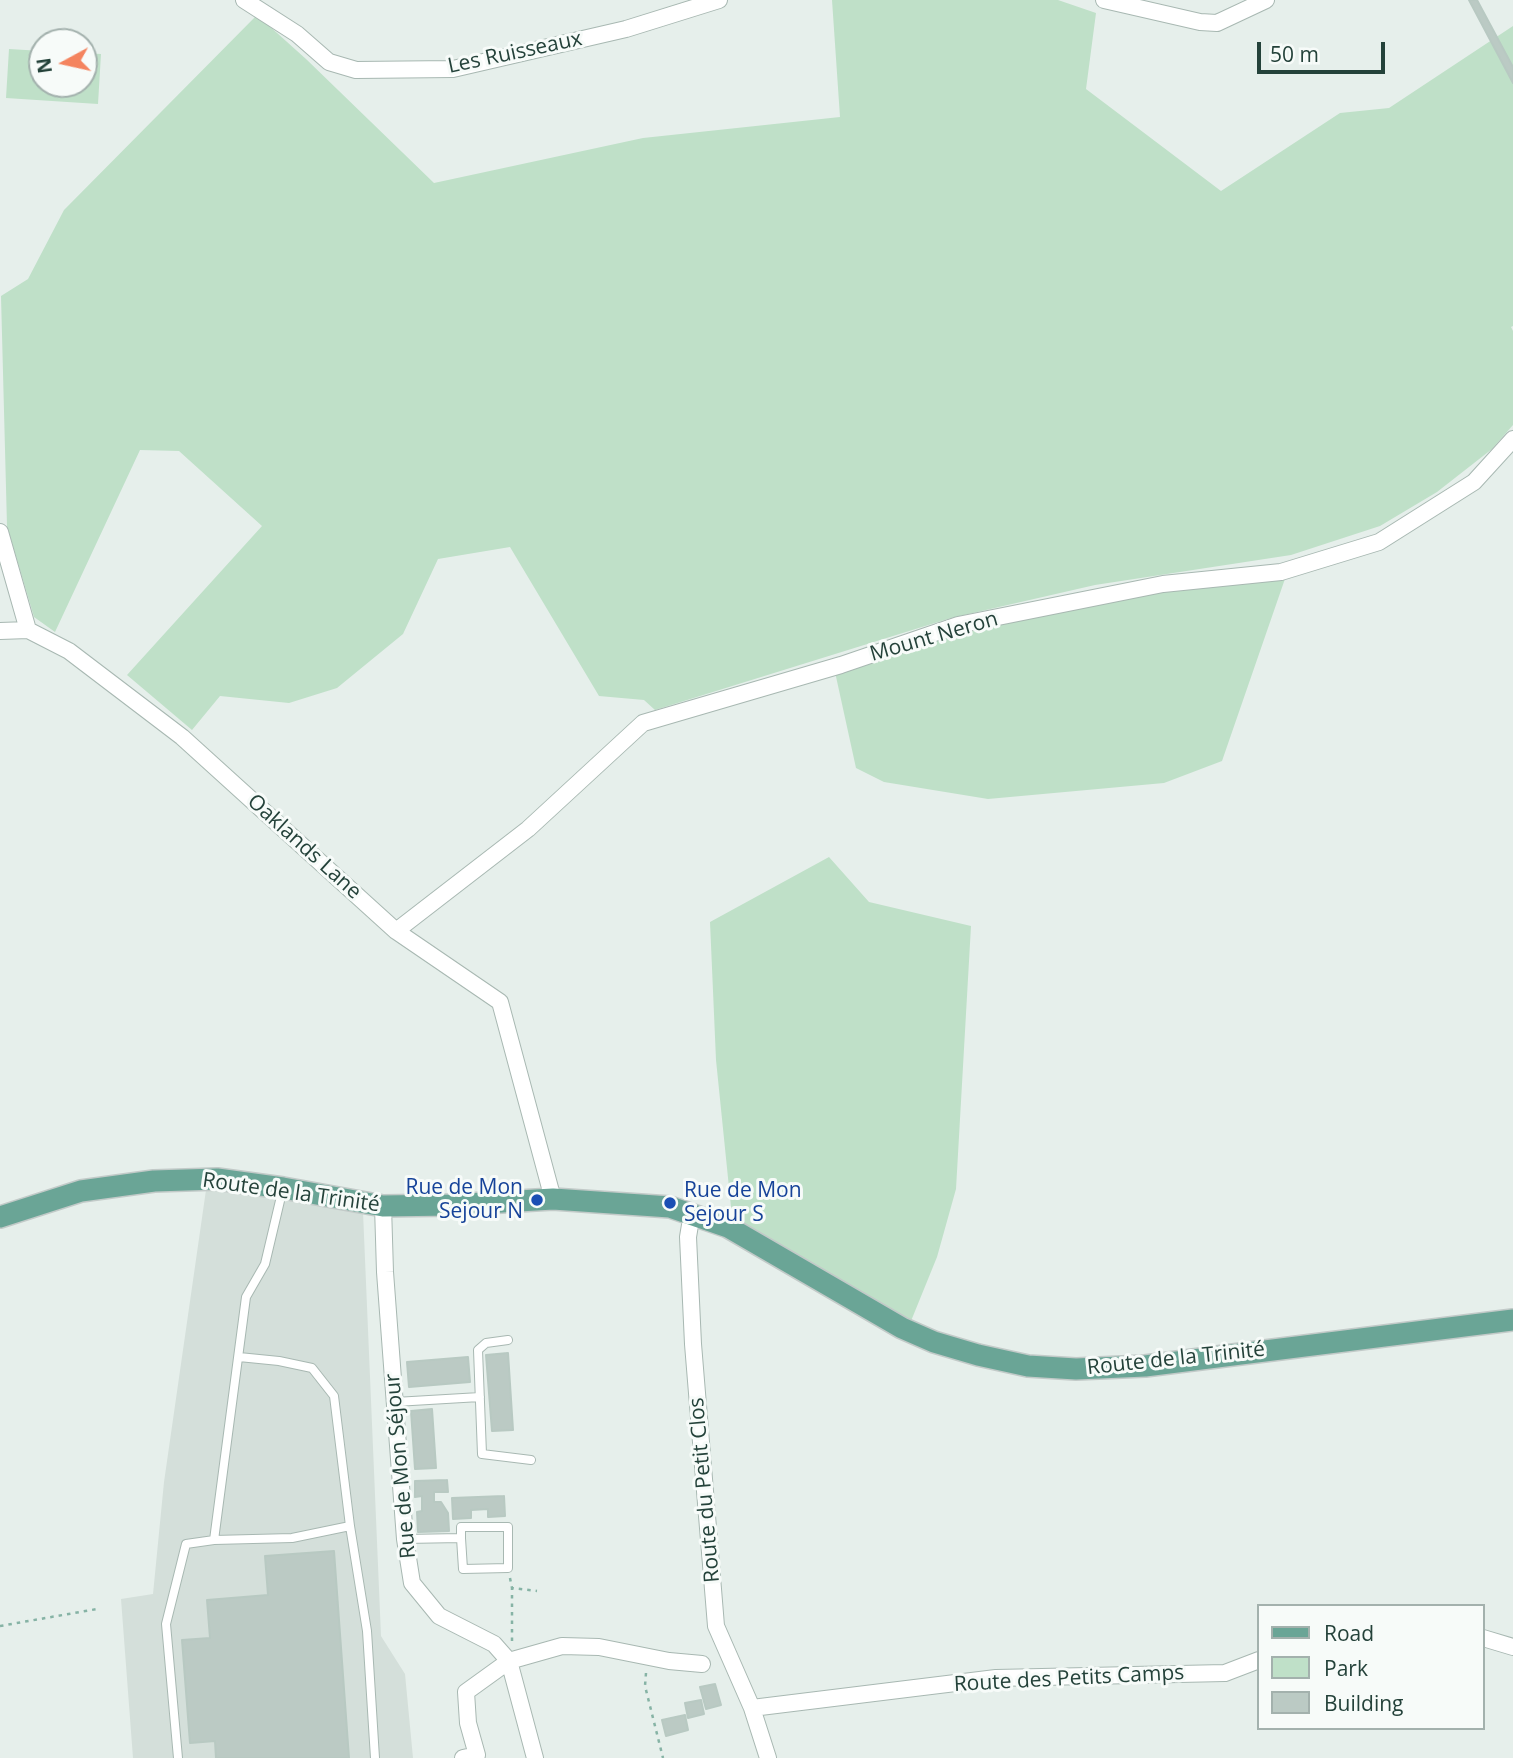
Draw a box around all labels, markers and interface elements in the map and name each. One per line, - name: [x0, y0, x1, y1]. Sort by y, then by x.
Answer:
- street label: Les Ruisseaux: [446, 26, 584, 80]
- north arrow: [28, 28, 98, 98]
- scale bar: [1261, 28, 1389, 72]
- text: 50 m: [1270, 40, 1319, 68]
- text: N: [30, 56, 58, 75]
- street label: Mount Neron: [867, 607, 1001, 667]
- street label: Oaklands Lane: [242, 789, 366, 905]
- street label: Route de la Trinité: [201, 1168, 381, 1218]
- place label: Rue de Mon Sejour N: [405, 1175, 523, 1225]
- place label: Rue de Mon Sejour S: [684, 1178, 802, 1228]
- marker: Rue de Mon Sejour N: [529, 1192, 545, 1208]
- marker: Rue de Mon Sejour S: [662, 1195, 678, 1211]
- street label: Route de la Trinité: [1086, 1337, 1266, 1381]
- street label: Rue de Mon Séjour: [380, 1372, 422, 1560]
- street label: Route du Petit Clos: [684, 1396, 726, 1584]
- legend: [1258, 1604, 1485, 1730]
- text: Road: [1324, 1619, 1374, 1647]
- text: Park: [1324, 1654, 1368, 1682]
- street label: Route des Petits Camps: [953, 1660, 1185, 1698]
- text: Building: [1324, 1689, 1403, 1717]

